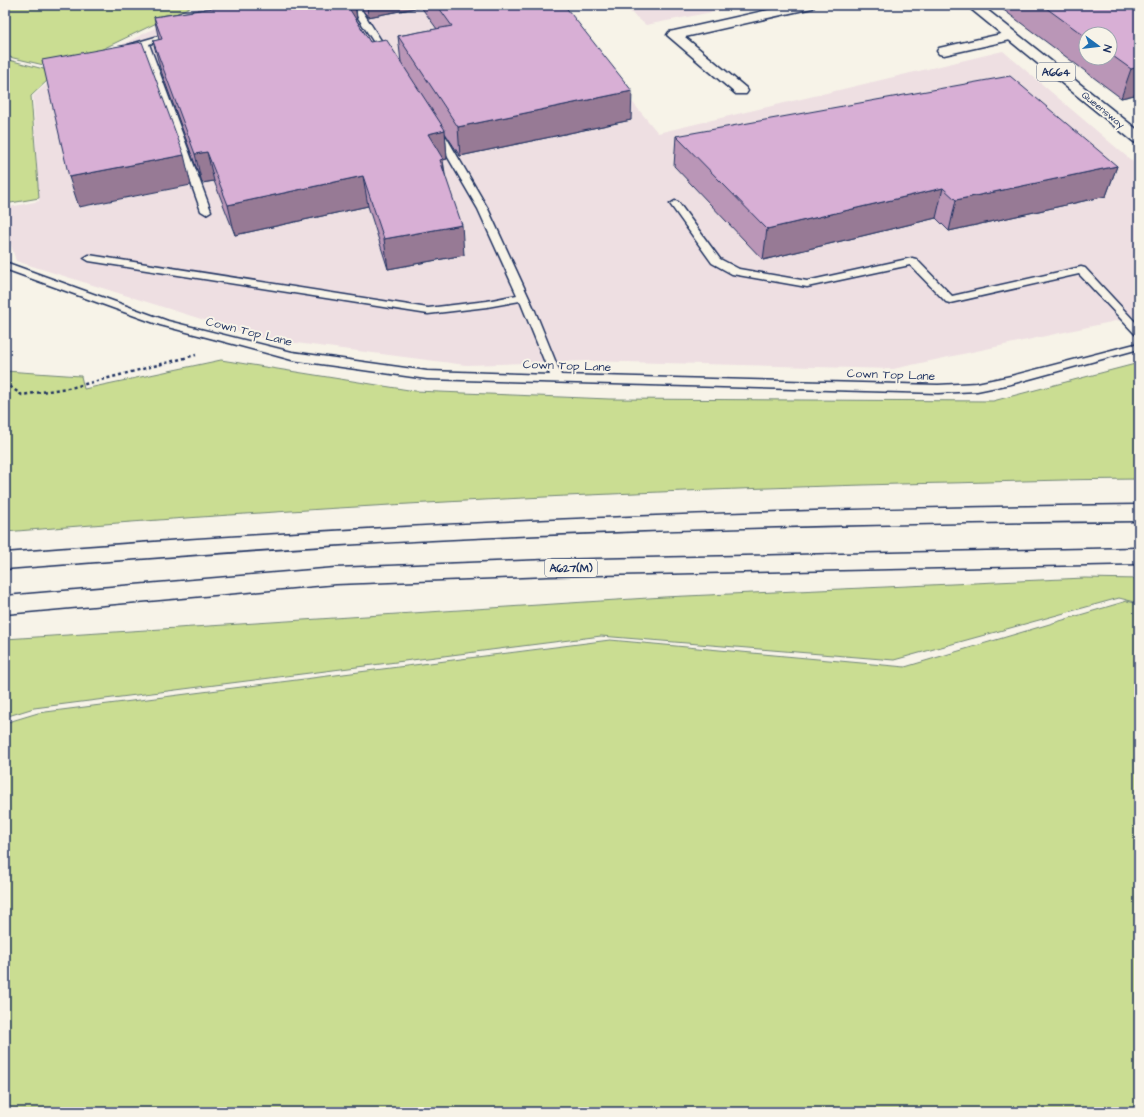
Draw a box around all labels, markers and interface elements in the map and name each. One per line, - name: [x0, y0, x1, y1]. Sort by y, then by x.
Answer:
- north arrow: [1078, 26, 1118, 66]
- text: N: [1099, 43, 1115, 54]
- road number: A664: [1037, 63, 1075, 81]
- street label: Queensway: [1078, 88, 1128, 133]
- street label: Cown Top Lane: [204, 313, 294, 351]
- street label: Cown Top Lane: [523, 356, 612, 376]
- street label: Cown Top Lane: [847, 365, 936, 385]
- road number: A627(M): [545, 559, 597, 577]

